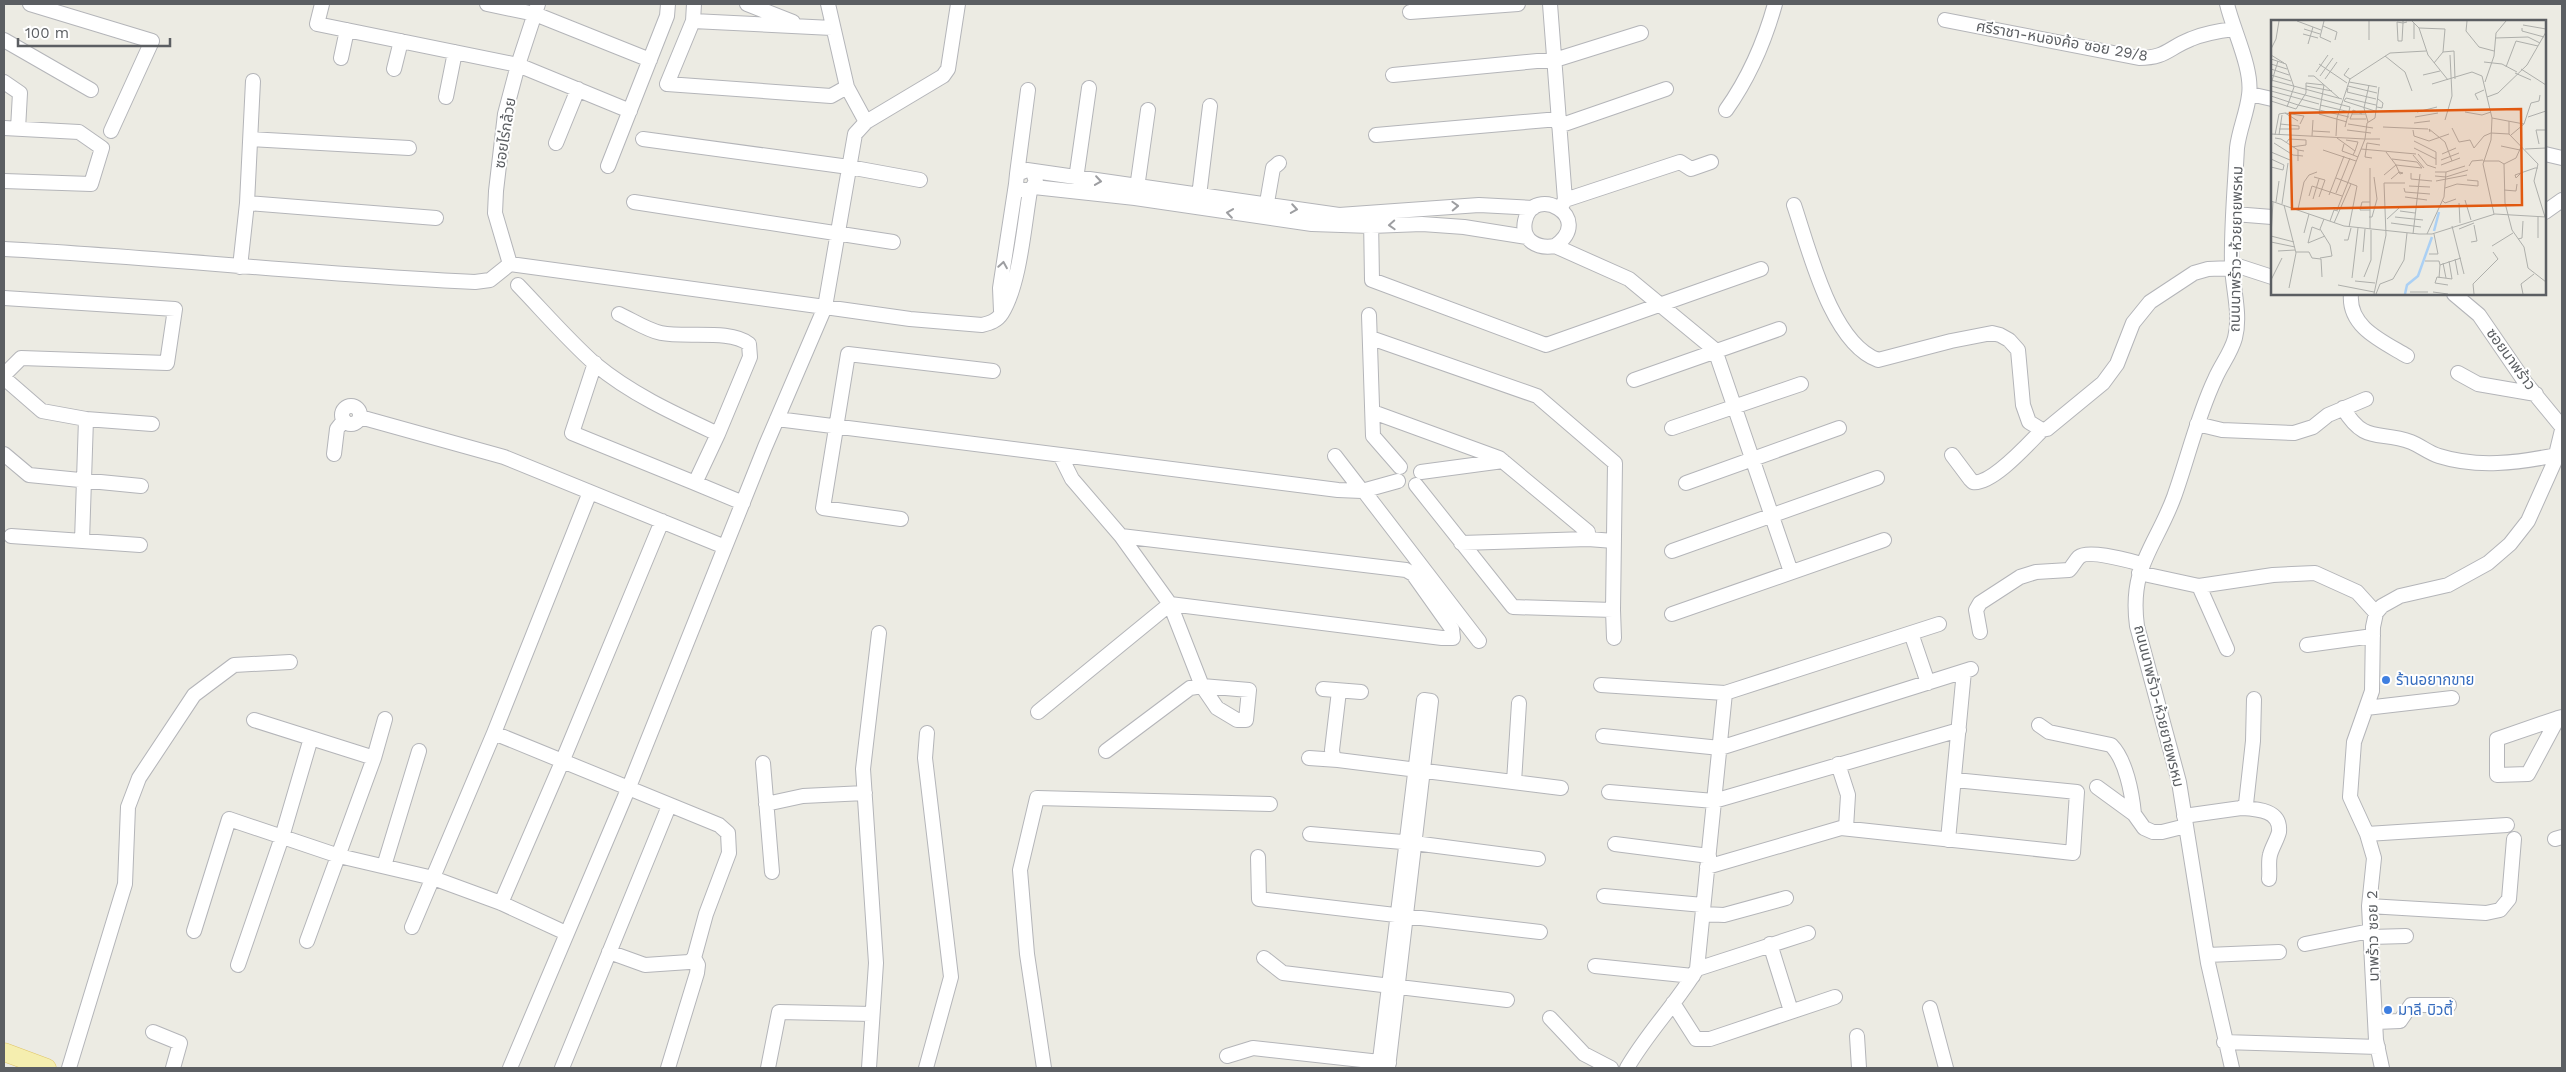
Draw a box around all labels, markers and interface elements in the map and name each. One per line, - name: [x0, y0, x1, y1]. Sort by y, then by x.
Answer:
- scale bar: [18, 15, 170, 47]
- street label: ศรีราชา-หนองค้อ ซอย 29/8: [1975, 17, 2149, 65]
- inset map: [2271, 20, 2546, 295]
- text: 100 m: [25, 24, 69, 42]
- street label: ซอยไร่กล้วย: [491, 96, 519, 170]
- street label: ถนนนาพร้าว-ห้วยยายพรหม: [2226, 166, 2246, 332]
- one-way arrow: [1094, 176, 1102, 186]
- one-way arrow: [1452, 201, 1460, 211]
- one-way arrow: [1289, 203, 1298, 213]
- one-way arrow: [1226, 208, 1234, 219]
- one-way arrow: [1388, 220, 1396, 231]
- one-way arrow: [998, 261, 1008, 270]
- street label: ซอยนาพร้าว: [2482, 324, 2540, 394]
- street label: ถนนนาพร้าว-ห้วยยายพรหม: [2130, 623, 2188, 789]
- place label: ร้านอยากขาย: [2396, 671, 2474, 689]
- marker: ร้านอยากขาย: [2380, 674, 2392, 686]
- street label: นาพร้าว ซอย 2: [2363, 890, 2383, 982]
- place label: มาลี บิวตี้: [2398, 999, 2453, 1019]
- marker: มาลี บิวตี้: [2382, 1004, 2394, 1016]

